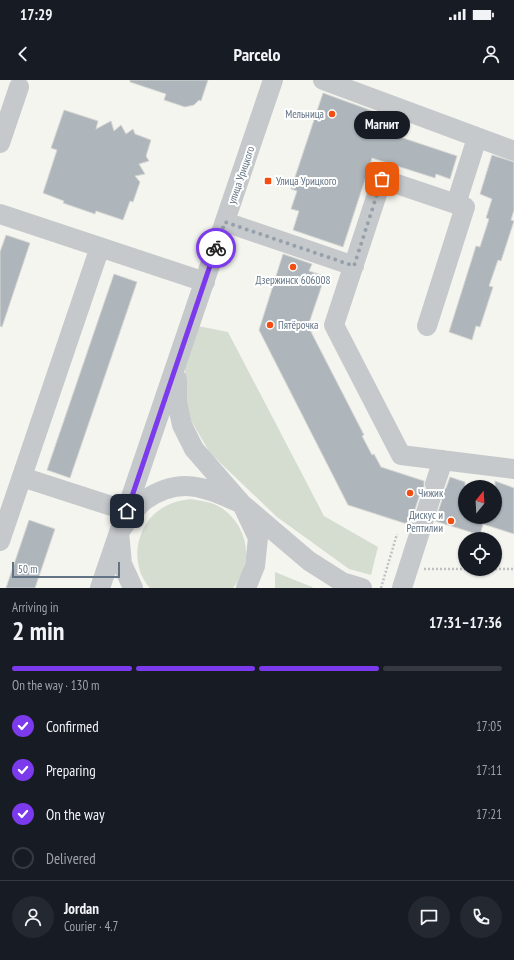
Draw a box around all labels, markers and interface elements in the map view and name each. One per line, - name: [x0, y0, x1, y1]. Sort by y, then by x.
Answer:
- text: 17:29: [20, 5, 52, 24]
- icon: back: [12, 43, 34, 65]
- text: Parcelo: [233, 43, 281, 66]
- icon: person: [480, 43, 502, 65]
- place label: Мельница: [285, 107, 324, 121]
- marker: Мельница: [327, 109, 337, 119]
- callout: Магнит: [354, 111, 410, 139]
- text: Магнит: [365, 116, 399, 133]
- street label: улица Урицкого: [225, 144, 258, 206]
- pin: [365, 162, 399, 196]
- icon: bag: [371, 168, 393, 190]
- place label: Улица Урицкого: [276, 174, 337, 188]
- marker: Улица Урицкого: [263, 176, 273, 186]
- courier: [196, 228, 236, 268]
- icon: bike: [205, 237, 227, 259]
- marker: Дзержинск 606008: [288, 262, 298, 272]
- place label: Дзержинск 606008: [256, 273, 330, 287]
- place label: Пятёрочка: [278, 318, 319, 332]
- marker: Пятёрочка: [265, 320, 275, 330]
- north arrow: [458, 480, 502, 524]
- map controls: [458, 480, 502, 576]
- place label: Чижик: [418, 486, 444, 500]
- marker: Чижик: [405, 488, 415, 498]
- pin: [110, 494, 144, 528]
- icon: home: [116, 500, 138, 522]
- place label: Дискус и Рептилии: [407, 508, 443, 535]
- marker: Дискус и Рептилии: [446, 516, 456, 526]
- button: locate: [458, 532, 502, 576]
- scale bar: [12, 560, 120, 579]
- text: 50 m: [18, 562, 37, 576]
- text: Arriving in: [12, 599, 59, 616]
- text: 17:31–17:36: [429, 613, 502, 632]
- text: 2 min: [12, 614, 65, 647]
- text: On the way · 130 m: [12, 677, 99, 694]
- icon: check: [12, 715, 34, 737]
- text: Confirmed: [46, 717, 99, 736]
- text: 17:05: [476, 718, 502, 735]
- icon: check: [12, 759, 34, 781]
- text: Preparing: [46, 761, 96, 780]
- text: 17:11: [476, 762, 502, 779]
- icon: check: [12, 803, 34, 825]
- text: On the way: [46, 805, 105, 824]
- text: 17:21: [476, 806, 502, 823]
- text: Delivered: [46, 849, 96, 868]
- button: person: [12, 896, 54, 938]
- button: chat: [408, 896, 450, 938]
- button: phone: [460, 896, 502, 938]
- text: Jordan: [64, 899, 99, 918]
- text: Courier · 4.7: [64, 918, 118, 935]

